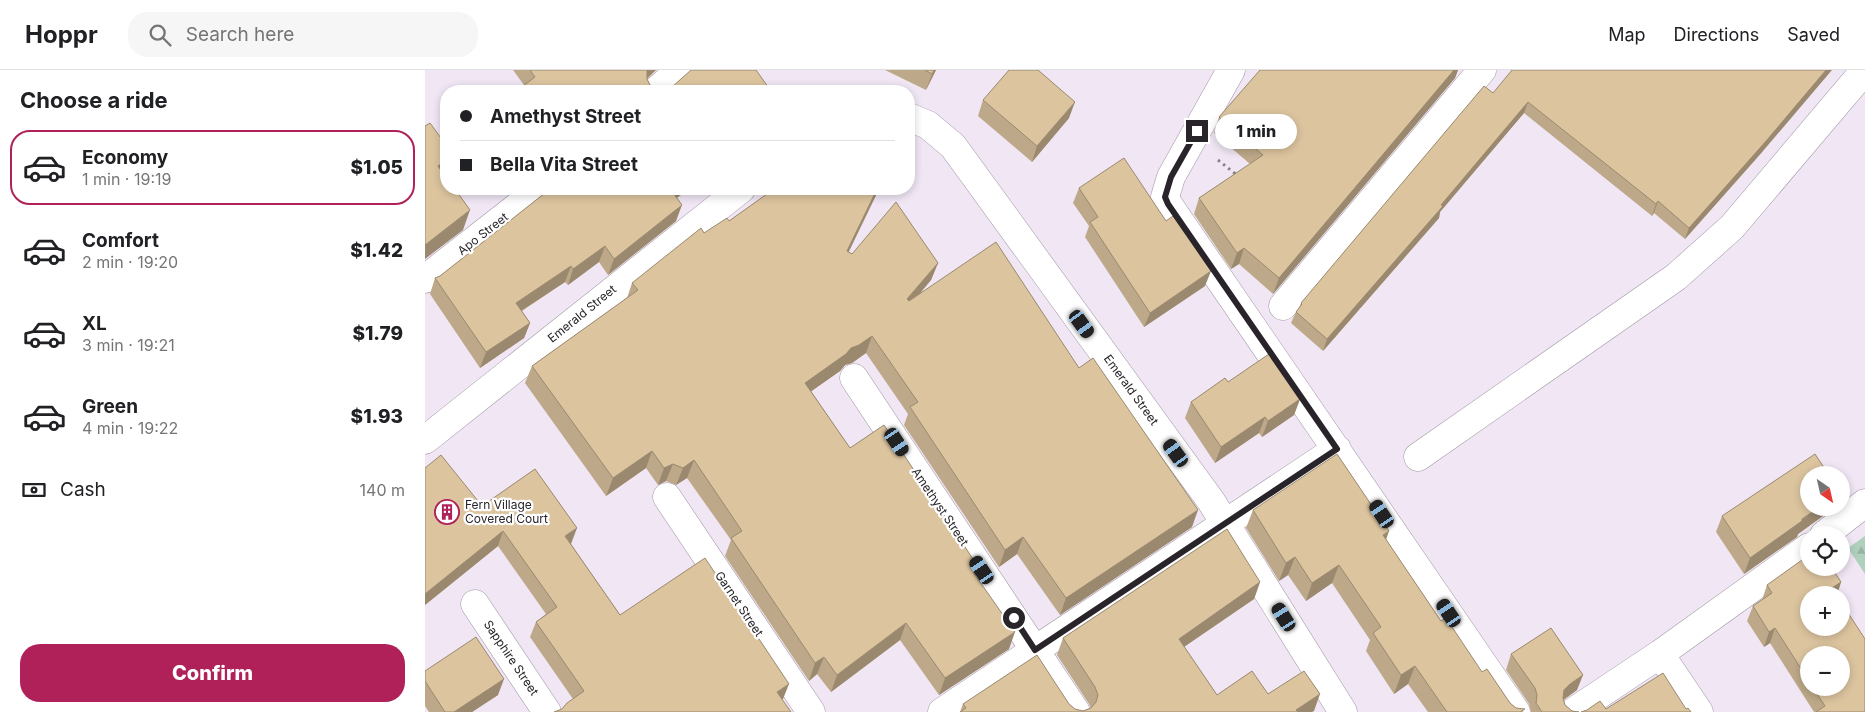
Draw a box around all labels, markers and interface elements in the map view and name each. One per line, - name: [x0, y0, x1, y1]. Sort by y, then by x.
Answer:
- search box: [128, 12, 478, 57]
- text: Hoppr: [25, 20, 98, 49]
- icon: search: [146, 21, 174, 49]
- text: Search here: [186, 23, 294, 46]
- text: Map: [1608, 24, 1646, 45]
- text: Directions: [1674, 24, 1759, 45]
- text: Saved: [1787, 24, 1840, 45]
- text: Choose a ride: [20, 87, 168, 113]
- text: Amethyst Street: [490, 105, 641, 128]
- callout: 1 min: [1215, 114, 1297, 148]
- route end: [1186, 120, 1208, 142]
- text: 1 min: [1236, 121, 1276, 141]
- icon: car: [22, 145, 67, 190]
- text: Economy: [82, 146, 168, 169]
- text: Bella Vita Street: [490, 153, 638, 176]
- text: $1.05: [350, 156, 403, 179]
- text: 1 min · 19:19: [82, 169, 171, 189]
- street label: Apo Street: [454, 209, 511, 258]
- icon: car: [22, 228, 67, 273]
- text: Comfort: [82, 229, 159, 252]
- text: $1.42: [350, 239, 403, 262]
- text: 2 min · 19:20: [82, 252, 178, 272]
- street label: Emerald Street: [545, 281, 619, 346]
- car: [1067, 307, 1096, 341]
- icon: car: [22, 311, 67, 356]
- text: XL: [82, 312, 107, 335]
- text: $1.79: [352, 322, 403, 345]
- text: 3 min · 19:21: [82, 335, 175, 355]
- street label: Emerald Street: [1101, 352, 1162, 428]
- icon: car: [22, 394, 67, 439]
- text: Green: [82, 395, 138, 418]
- text: $1.93: [351, 405, 403, 428]
- text: 4 min · 19:22: [82, 418, 178, 438]
- car: [882, 425, 911, 459]
- car: [1161, 436, 1190, 470]
- street label: Amethyst Street: [909, 465, 972, 549]
- north arrow: [1800, 466, 1850, 516]
- map controls: [1800, 466, 1850, 696]
- icon: cash: [20, 476, 48, 504]
- text: Cash: [60, 478, 106, 501]
- text: 140 m: [360, 480, 405, 500]
- place label: Fern Village Covered Court: [465, 497, 548, 526]
- car: [1367, 497, 1396, 531]
- building icon: Fern Village Covered Court: [434, 499, 460, 525]
- button: locate: [1800, 526, 1850, 576]
- car: [967, 553, 996, 587]
- street label: Garnet Street: [712, 568, 767, 639]
- button: +: [1800, 586, 1850, 636]
- car: [1434, 596, 1463, 630]
- car: [1269, 600, 1298, 634]
- route start: [1003, 607, 1025, 629]
- street label: Sapphire Street: [481, 617, 542, 698]
- button: Confirm: [20, 644, 405, 702]
- button: −: [1800, 646, 1850, 696]

